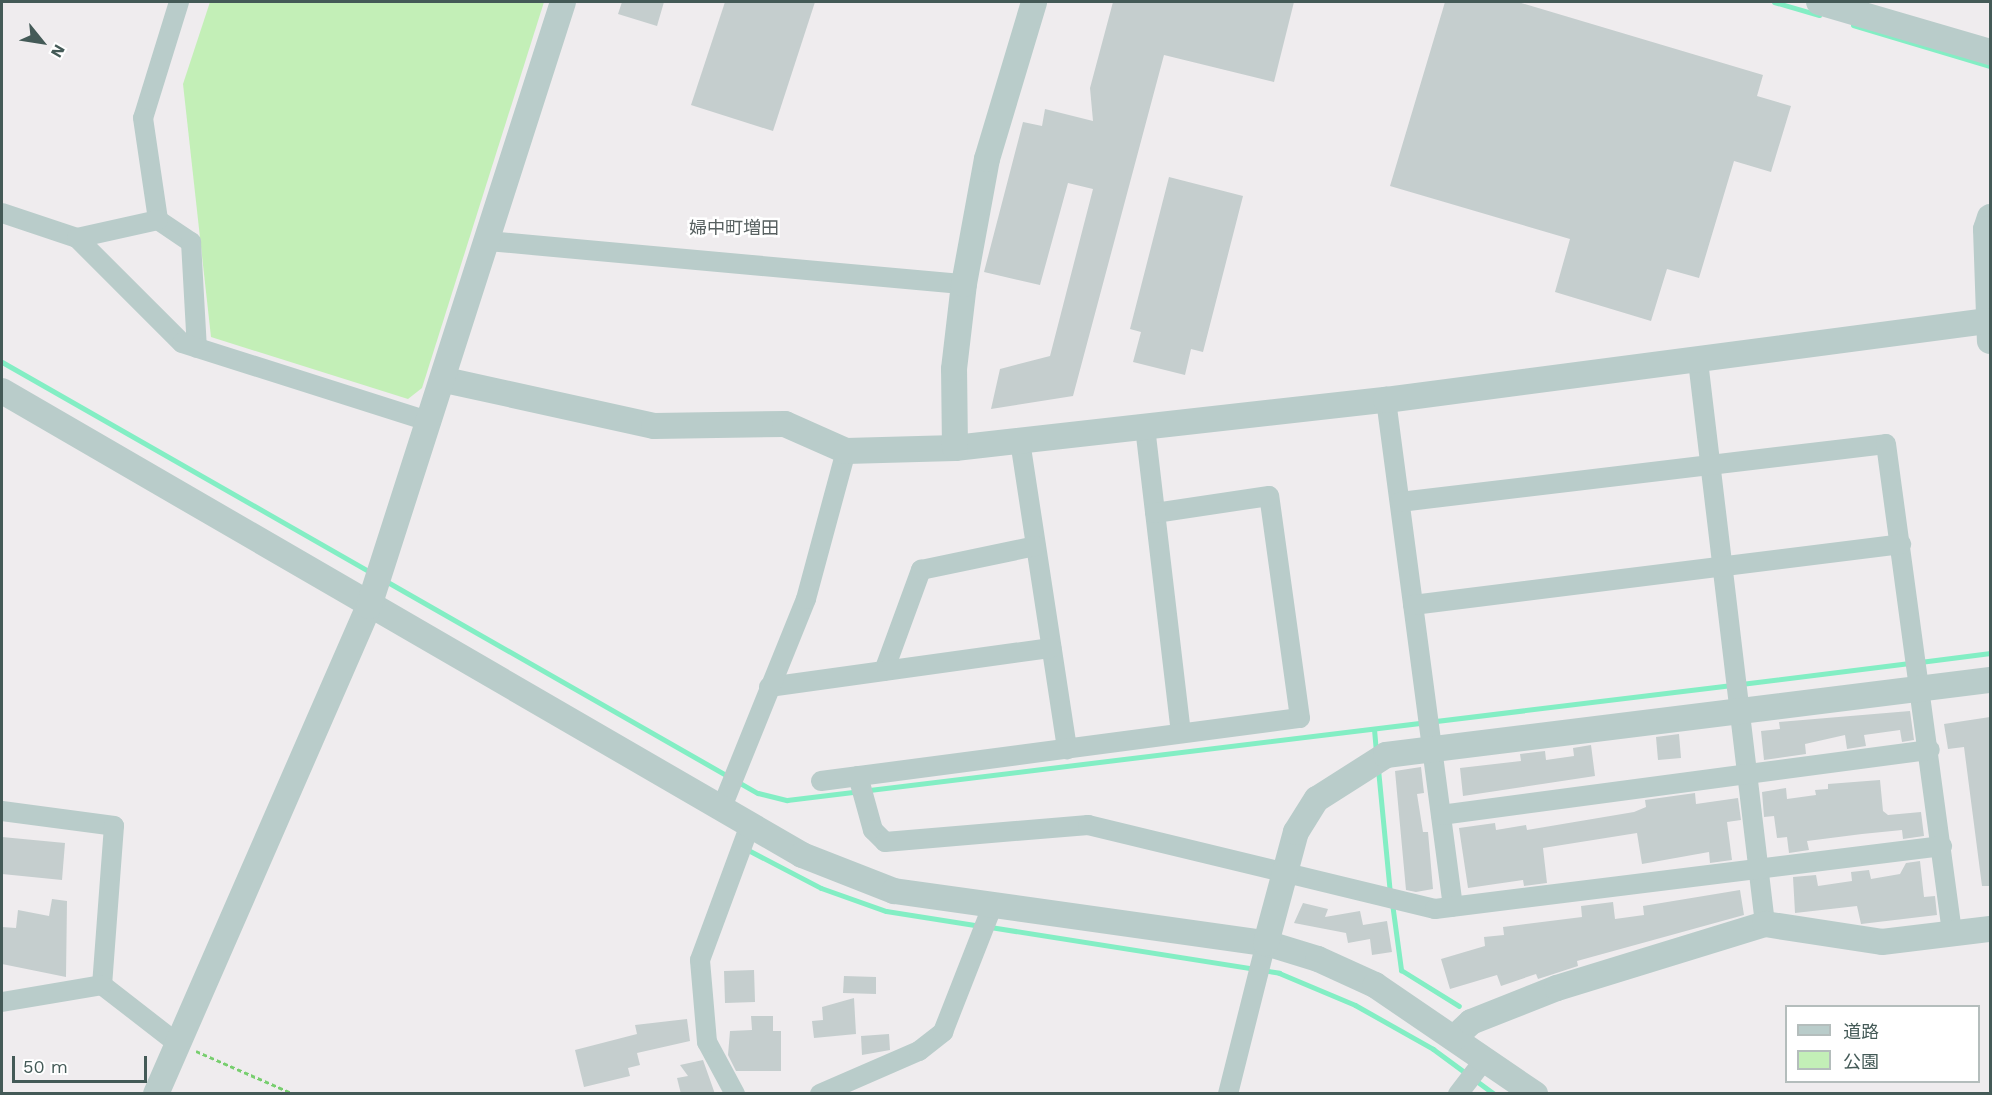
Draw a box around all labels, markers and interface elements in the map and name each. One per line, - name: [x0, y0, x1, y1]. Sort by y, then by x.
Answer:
- north arrow: [12, 12, 72, 72]
- text: N: [47, 41, 69, 61]
- district label: 婦中町増田: [689, 217, 779, 239]
- legend: [1785, 1005, 1980, 1083]
- text: 道路: [1843, 1021, 1879, 1042]
- scale bar: [15, 1044, 150, 1082]
- text: 公園: [1843, 1051, 1879, 1072]
- text: 50 m: [23, 1056, 68, 1077]

